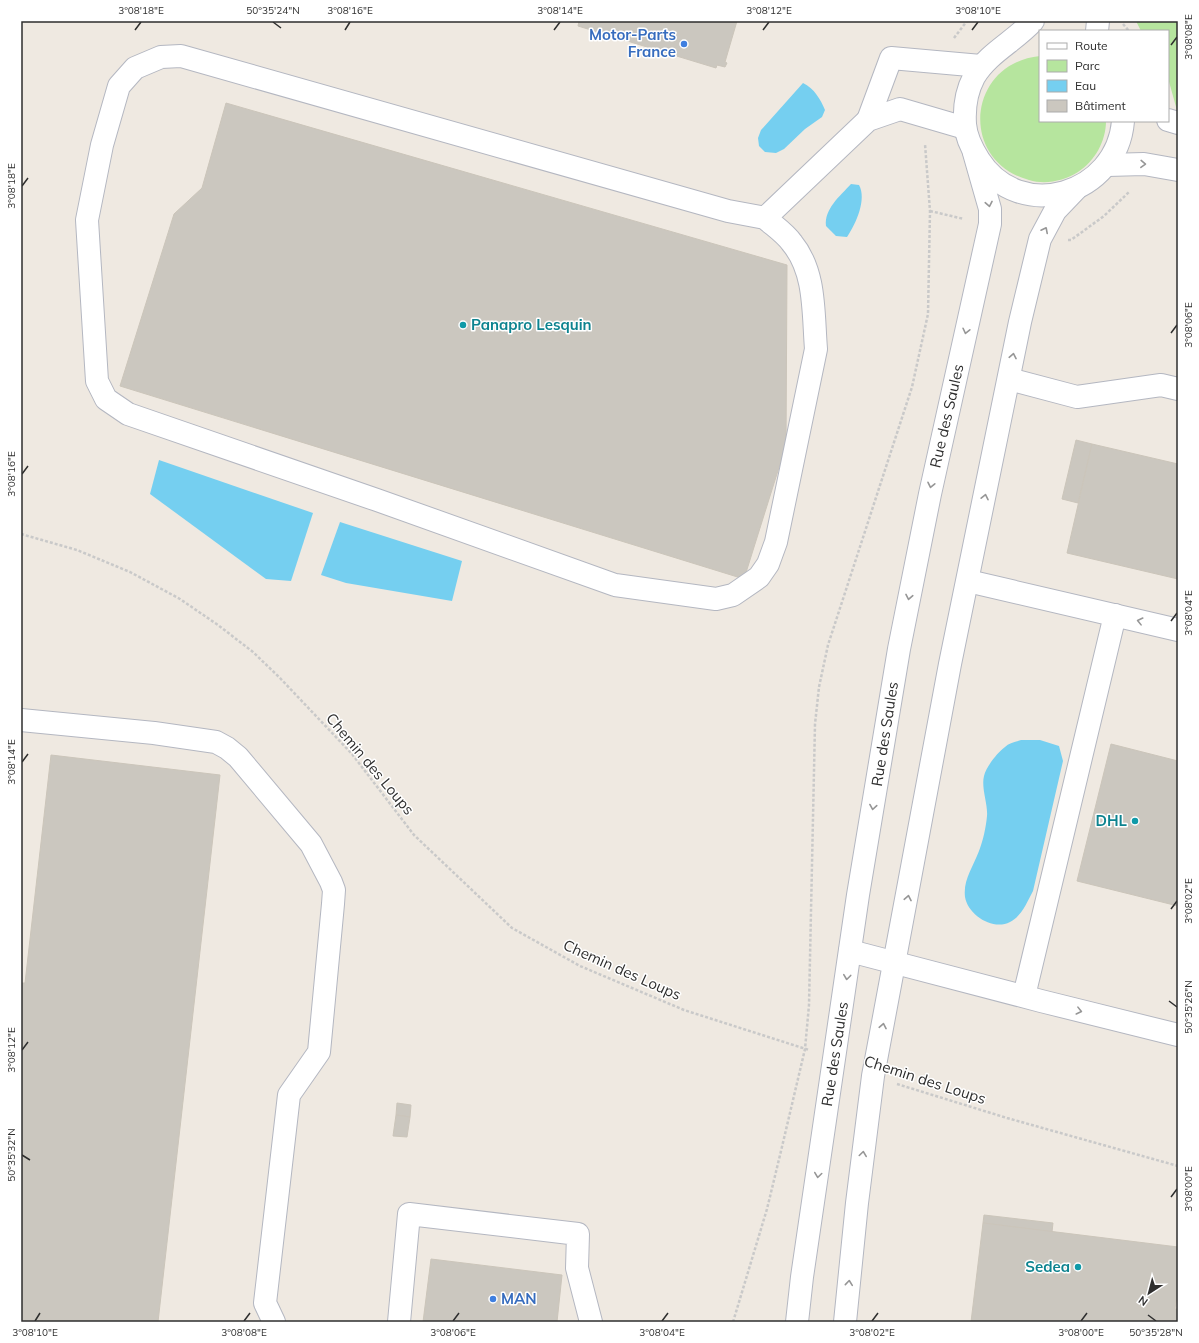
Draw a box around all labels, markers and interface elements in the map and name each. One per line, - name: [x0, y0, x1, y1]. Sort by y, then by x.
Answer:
- text: 3°08'18"E: [118, 4, 164, 17]
- text: 50°35'24"N: [246, 4, 300, 17]
- text: 3°08'16"E: [327, 4, 373, 17]
- text: 3°08'14"E: [537, 4, 583, 17]
- text: 3°08'12"E: [746, 4, 792, 17]
- text: 3°08'10"E: [955, 4, 1001, 17]
- text: 3°08'08"E: [1182, 14, 1195, 60]
- place label: Motor-Parts France: [589, 25, 676, 61]
- legend: [1039, 30, 1169, 122]
- text: Route: [1075, 38, 1108, 53]
- marker: Motor-Parts France: [679, 39, 689, 49]
- text: Parc: [1075, 58, 1100, 73]
- text: Eau: [1075, 78, 1096, 93]
- text: Bâtiment: [1075, 98, 1126, 113]
- one-way arrow: [1140, 160, 1146, 168]
- text: 3°08'18"E: [5, 163, 18, 209]
- one-way arrow: [984, 201, 992, 207]
- one-way arrow: [1040, 227, 1048, 235]
- text: 3°08'06"E: [1182, 302, 1195, 348]
- place label: Panapro Lesquin: [471, 315, 592, 334]
- marker: Panapro Lesquin: [458, 320, 468, 330]
- one-way arrow: [962, 327, 971, 334]
- one-way arrow: [1009, 353, 1017, 359]
- street label: Rue des Saules: [925, 362, 968, 470]
- text: 3°08'16"E: [5, 451, 18, 497]
- one-way arrow: [928, 482, 936, 488]
- one-way arrow: [980, 494, 988, 500]
- text: 3°08'04"E: [1182, 590, 1195, 636]
- one-way arrow: [906, 593, 914, 600]
- one-way arrow: [1137, 617, 1143, 625]
- street label: Rue des Saules: [867, 680, 902, 788]
- street label: Chemin des Loups: [322, 709, 418, 818]
- text: 3°08'14"E: [5, 739, 18, 785]
- one-way arrow: [869, 804, 878, 810]
- place label: DHL: [1096, 811, 1128, 830]
- marker: DHL: [1130, 816, 1140, 826]
- text: 3°08'02"E: [1182, 878, 1195, 924]
- one-way arrow: [903, 895, 911, 901]
- street label: Chemin des Loups: [560, 935, 684, 1004]
- one-way arrow: [843, 974, 852, 980]
- text: 50°35'26"N: [1182, 980, 1195, 1034]
- street label: Rue des Saules: [817, 1000, 852, 1108]
- one-way arrow: [1076, 1006, 1082, 1014]
- one-way arrow: [878, 1022, 887, 1029]
- text: 3°08'12"E: [5, 1027, 18, 1073]
- street label: Chemin des Loups: [862, 1051, 988, 1108]
- text: 50°35'32"N: [5, 1128, 18, 1182]
- one-way arrow: [858, 1151, 867, 1157]
- text: 3°08'00"E: [1182, 1166, 1195, 1212]
- one-way arrow: [814, 1172, 823, 1178]
- place label: Sedea: [1025, 1257, 1070, 1276]
- marker: Sedea: [1073, 1262, 1083, 1272]
- north arrow: [1129, 1273, 1169, 1313]
- one-way arrow: [844, 1280, 853, 1286]
- place label: MAN: [501, 1289, 537, 1308]
- text: N: [1136, 1293, 1151, 1309]
- marker: MAN: [488, 1294, 498, 1304]
- text: 3°08'10"E: [12, 1326, 58, 1339]
- text: 3°08'08"E: [221, 1326, 267, 1339]
- text: 3°08'06"E: [430, 1326, 476, 1339]
- text: 3°08'04"E: [639, 1326, 685, 1339]
- text: 3°08'02"E: [849, 1326, 895, 1339]
- text: 3°08'00"E: [1058, 1326, 1104, 1339]
- text: 50°35'28"N: [1129, 1326, 1183, 1339]

